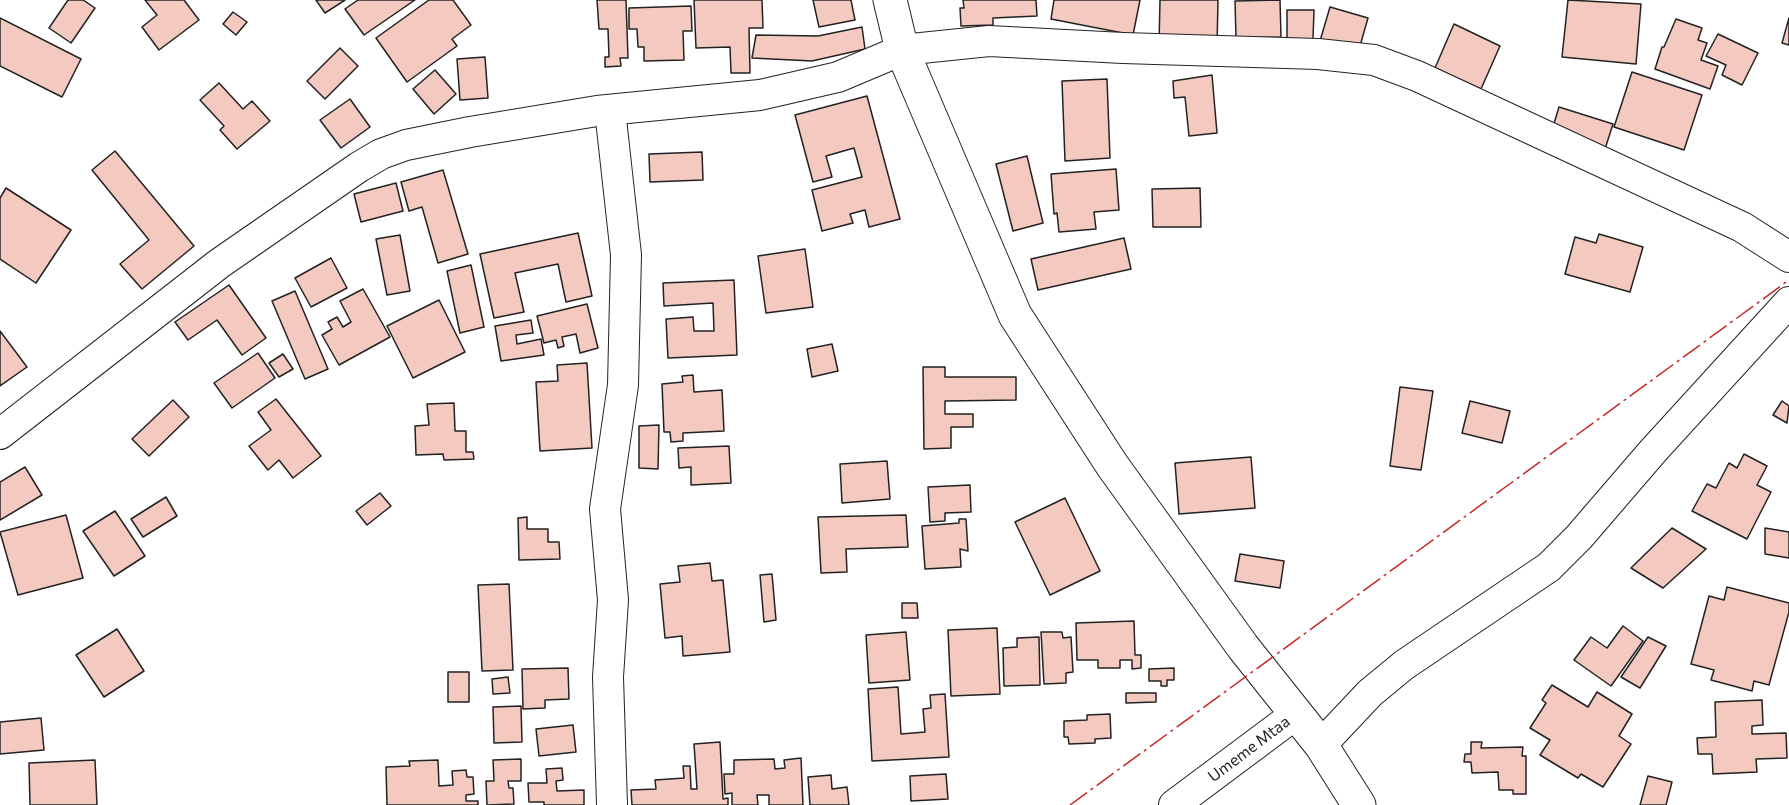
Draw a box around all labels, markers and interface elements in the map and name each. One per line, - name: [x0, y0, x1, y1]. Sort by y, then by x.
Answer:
- street label: Umeme Mtaa: [1204, 712, 1294, 786]

